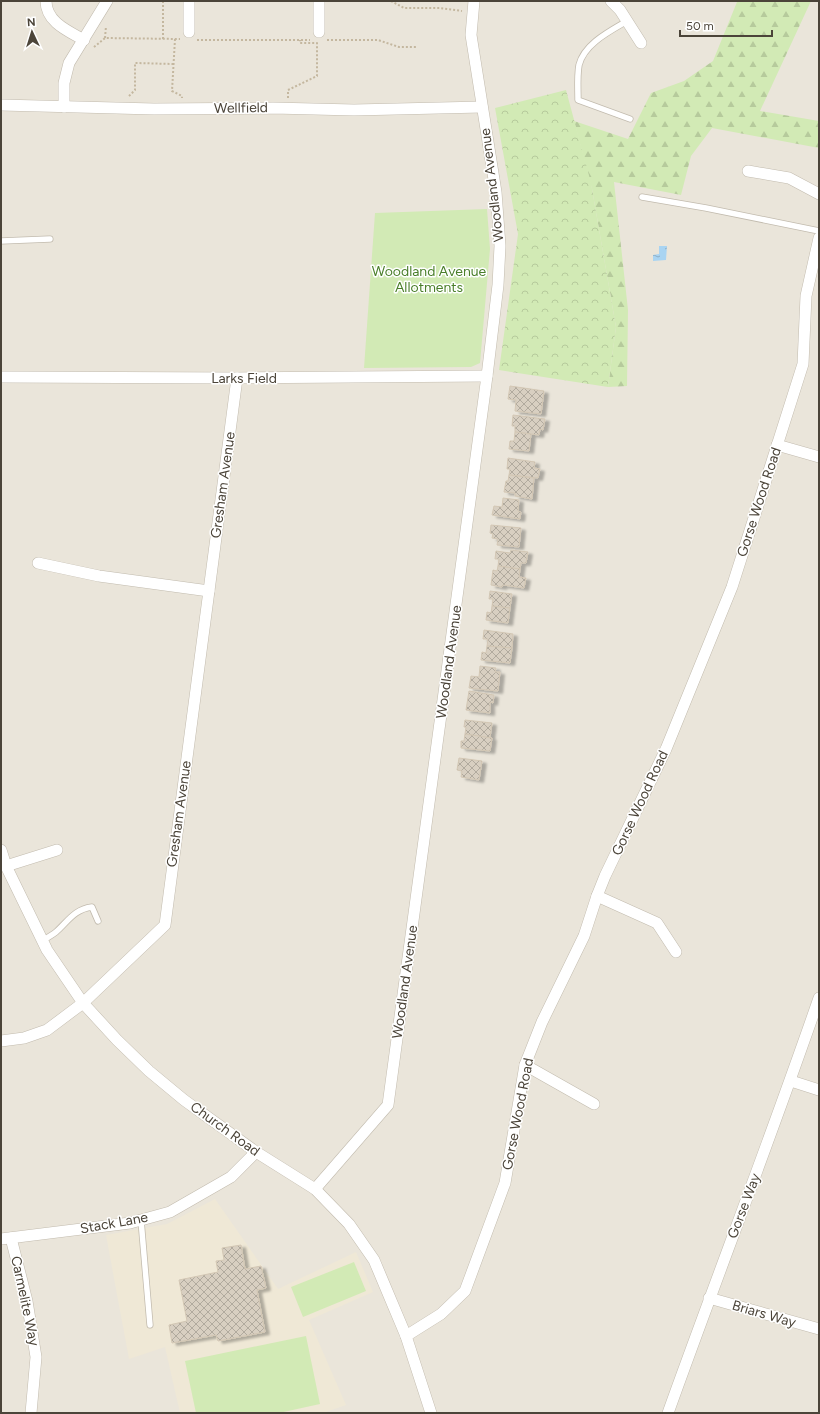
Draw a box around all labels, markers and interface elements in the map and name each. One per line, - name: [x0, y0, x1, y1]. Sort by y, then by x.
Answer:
- north arrow: [12, 12, 52, 52]
- scale bar: [680, 12, 772, 38]
- text: N: [27, 16, 36, 29]
- text: 50 m: [686, 19, 714, 33]
- street label: Wellfield: [214, 99, 268, 117]
- street label: Woodland Avenue: [477, 127, 507, 243]
- park label: Woodland Avenue Allotments: [372, 263, 487, 296]
- street label: Larks Field: [211, 370, 277, 387]
- street label: Gresham Avenue: [207, 430, 239, 539]
- street label: Gorse Wood Road: [733, 445, 785, 559]
- street label: Woodland Avenue: [433, 604, 465, 720]
- street label: Gorse Wood Road: [608, 748, 672, 858]
- street label: Gresham Avenue: [163, 759, 195, 868]
- street label: Woodland Avenue: [389, 924, 421, 1040]
- street label: Gorse Wood Road: [499, 1056, 537, 1172]
- street label: Church Road: [187, 1098, 263, 1160]
- street label: Gorse Way: [724, 1170, 764, 1241]
- street label: Stack Lane: [79, 1209, 150, 1237]
- street label: Carmelite Way: [7, 1254, 43, 1348]
- street label: Briars Way: [730, 1297, 799, 1331]

